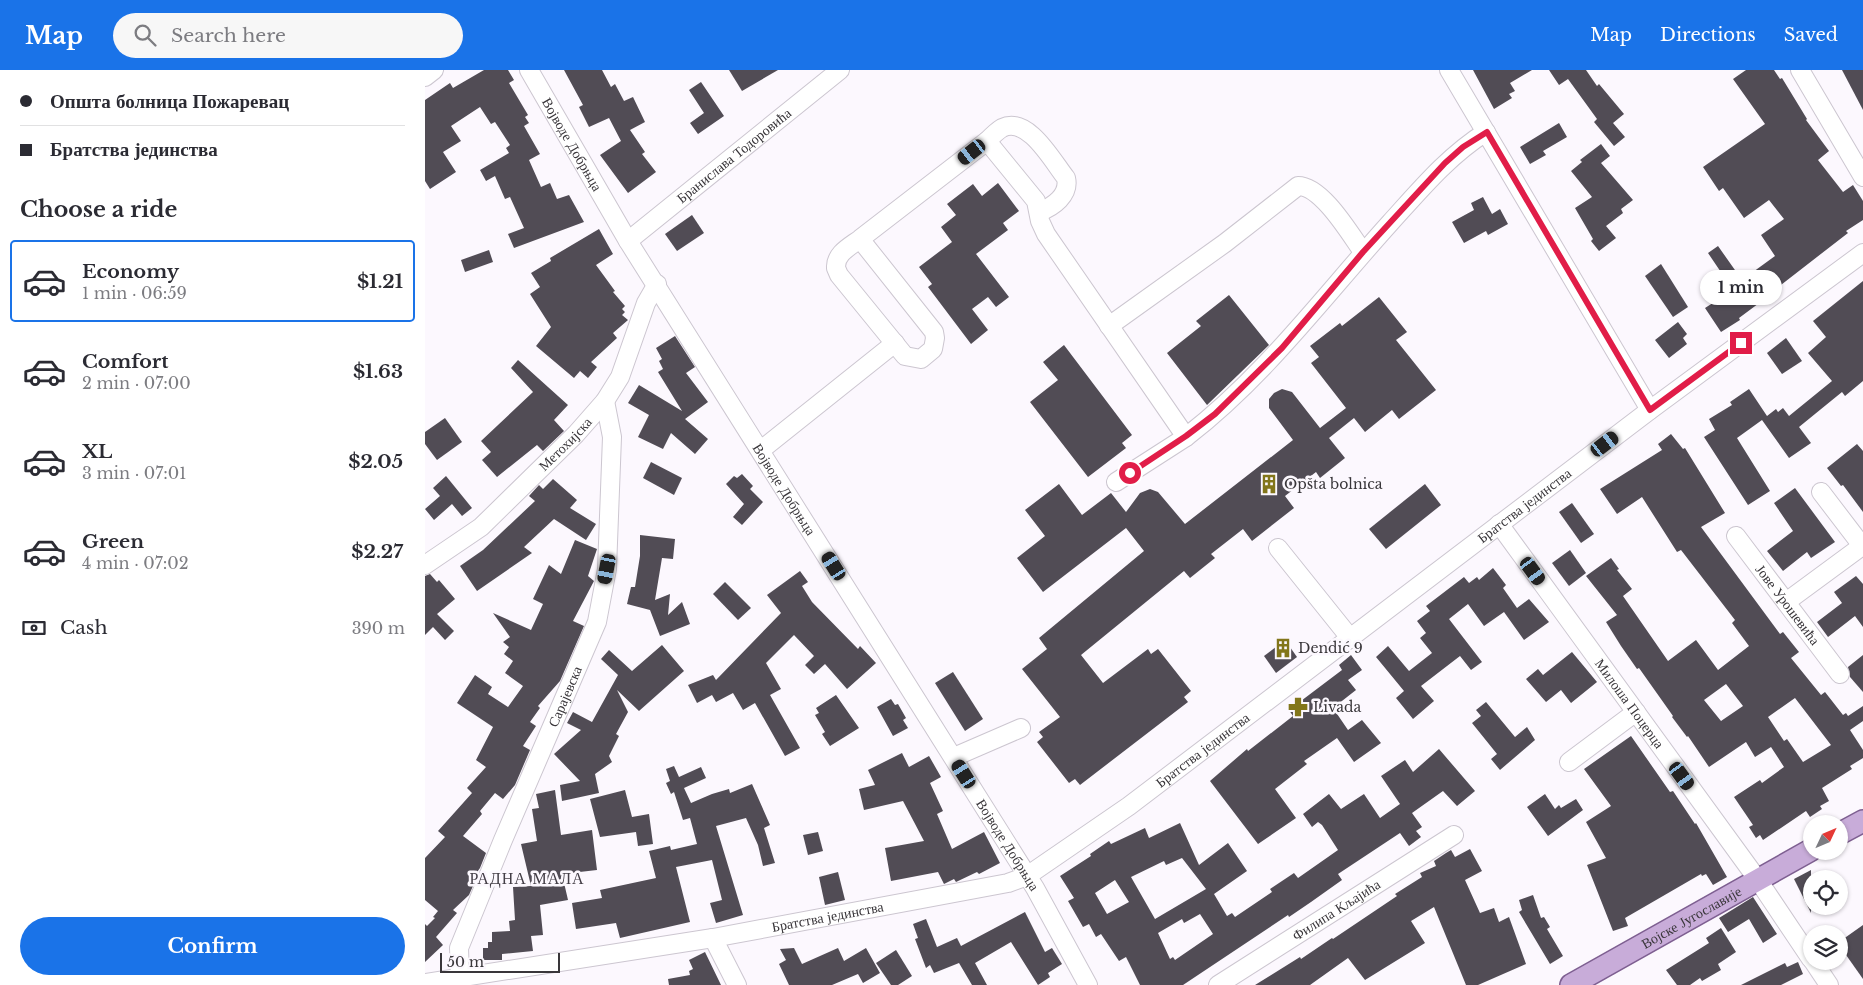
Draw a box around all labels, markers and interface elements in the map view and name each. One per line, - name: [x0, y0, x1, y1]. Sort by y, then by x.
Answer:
- search box: [113, 13, 463, 58]
- text: Map: [25, 21, 83, 50]
- icon: search: [131, 21, 159, 49]
- text: Search here: [171, 24, 286, 47]
- text: Map: [1590, 24, 1632, 46]
- text: Directions: [1660, 24, 1756, 46]
- text: Saved: [1784, 24, 1838, 46]
- text: Општа болница Пожаревац: [50, 90, 289, 113]
- street label: Војводе Добрњца: [538, 94, 607, 195]
- street label: Бранислава Тодоровића: [673, 104, 795, 207]
- car: [955, 137, 988, 167]
- text: Братства јединства: [50, 138, 218, 161]
- text: Choose a ride: [20, 196, 177, 223]
- icon: car: [22, 259, 67, 304]
- text: Economy: [82, 260, 179, 283]
- text: $1.21: [357, 270, 403, 293]
- callout: 1 min: [1700, 270, 1782, 306]
- text: 1 min: [1718, 277, 1764, 297]
- text: 1 min · 06:59: [82, 283, 187, 303]
- route end: [1730, 332, 1752, 354]
- icon: car: [22, 349, 67, 394]
- text: Comfort: [82, 350, 169, 373]
- text: $1.63: [353, 360, 403, 383]
- text: 2 min · 07:00: [82, 373, 191, 393]
- street label: Метохијска: [535, 413, 596, 475]
- car: [1588, 429, 1621, 459]
- icon: car: [22, 439, 67, 484]
- text: XL: [82, 440, 112, 463]
- street label: Војводе Добрњца: [749, 440, 820, 539]
- text: $2.05: [348, 450, 403, 473]
- route start: [1119, 462, 1141, 484]
- text: 3 min · 07:01: [82, 463, 186, 483]
- street label: Братства јединства: [1474, 464, 1575, 547]
- building icon: Opšta bolnica: [1258, 473, 1280, 495]
- place label: Opšta bolnica: [1284, 475, 1383, 493]
- icon: car: [22, 529, 67, 574]
- text: Green: [82, 530, 144, 553]
- text: $2.27: [351, 540, 403, 563]
- car: [819, 549, 848, 583]
- text: 4 min · 07:02: [82, 553, 189, 573]
- car: [596, 553, 617, 585]
- car: [1518, 554, 1547, 588]
- street label: Јове Урошевића: [1752, 561, 1824, 649]
- icon: cash: [20, 614, 48, 642]
- text: Cash: [60, 616, 107, 639]
- text: 390 m: [352, 618, 405, 638]
- building icon: Dendić 9: [1272, 637, 1294, 659]
- place label: Dendić 9: [1298, 639, 1363, 657]
- street label: Милоша Поцерца: [1591, 655, 1669, 753]
- street label: Сарајевска: [544, 663, 586, 730]
- pharmacy icon: Livada: [1287, 696, 1309, 718]
- place label: Livada: [1313, 698, 1361, 716]
- street label: Братства јединства: [1152, 708, 1254, 791]
- car: [949, 757, 978, 791]
- car: [1667, 759, 1696, 793]
- street label: Војводе Добрњца: [972, 796, 1044, 895]
- north arrow: [1803, 815, 1847, 860]
- map controls: [1803, 815, 1848, 970]
- district label: РАДНА МАЛА: [469, 868, 585, 888]
- button: locate: [1803, 870, 1848, 915]
- street label: Филипа Кљајића: [1289, 875, 1384, 945]
- street label: Војске Југославије: [1638, 882, 1745, 953]
- street label: Братства јединства: [770, 897, 886, 936]
- button: Confirm: [20, 917, 405, 975]
- button: layers: [1803, 925, 1848, 970]
- scale bar: [440, 950, 560, 973]
- text: 50 m: [447, 953, 484, 971]

